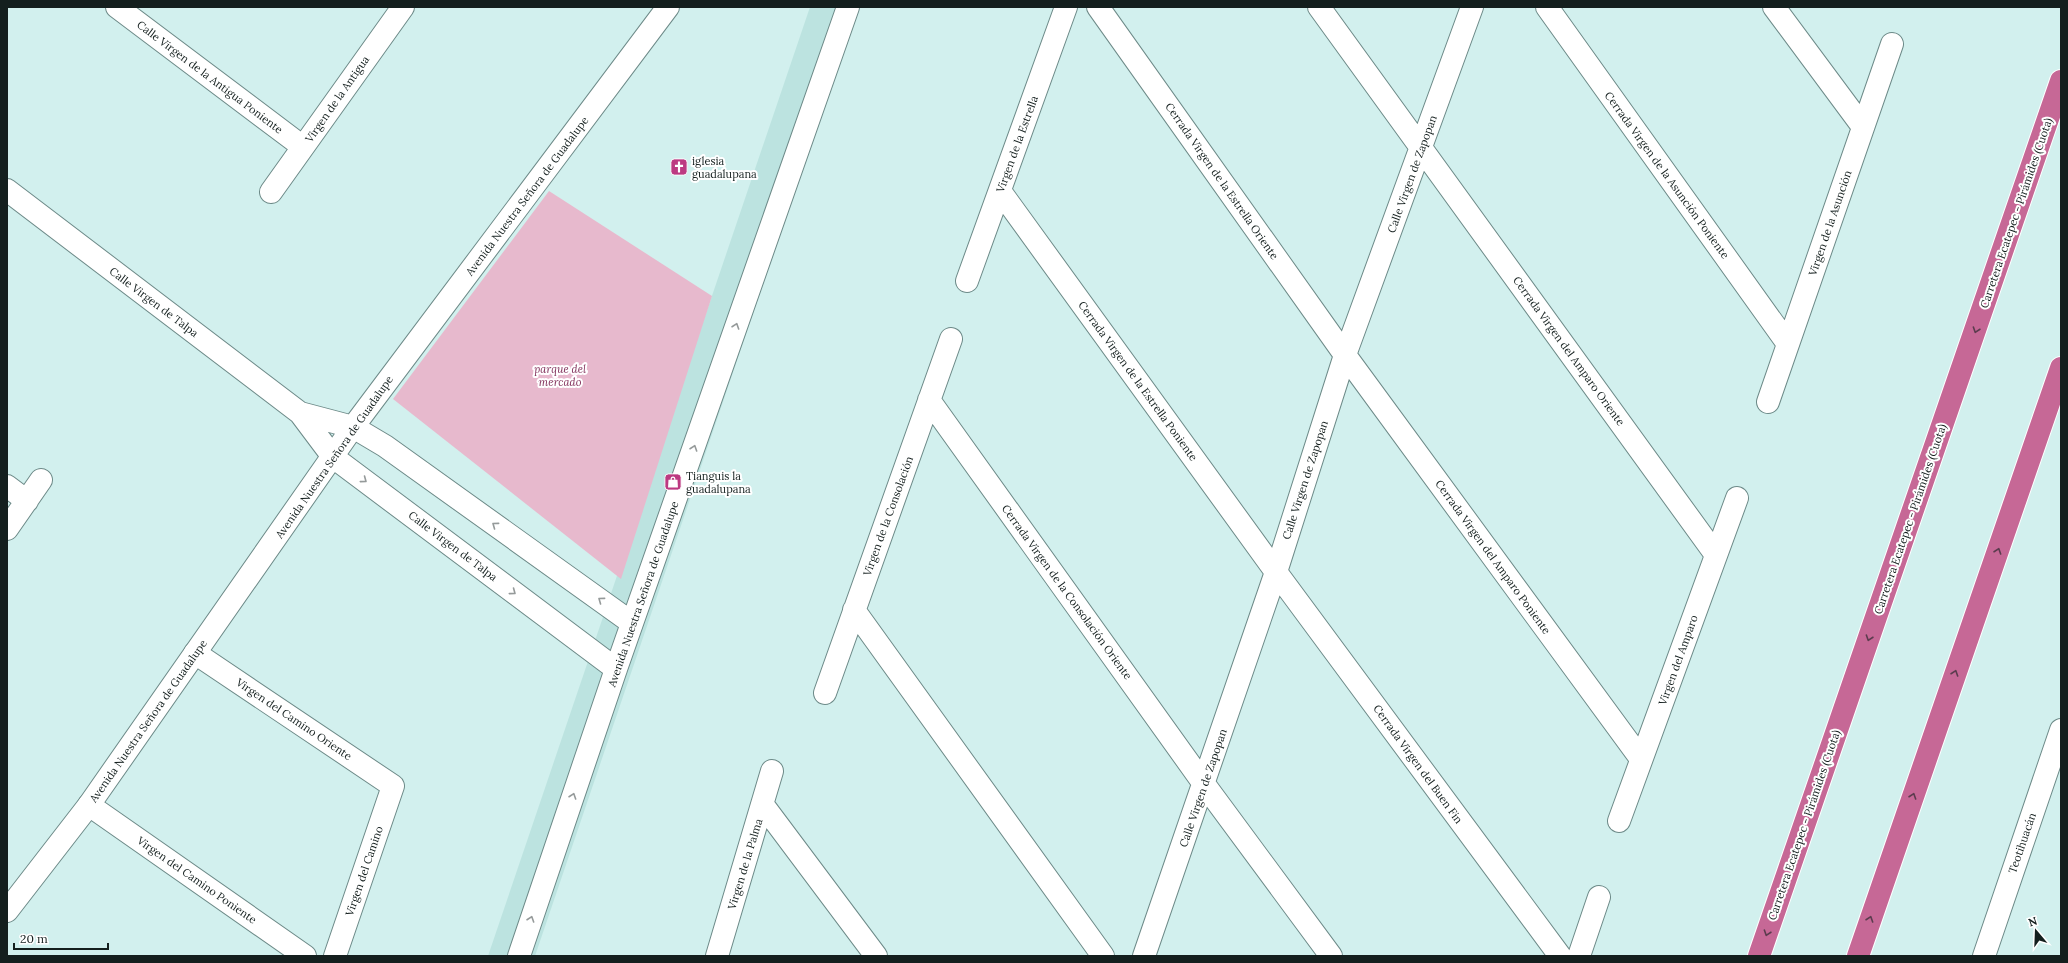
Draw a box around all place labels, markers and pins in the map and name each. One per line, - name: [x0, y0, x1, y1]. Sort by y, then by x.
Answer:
- place label: iglesia guadalupana: [692, 154, 757, 181]
- church icon: iglesia guadalupana: [669, 157, 689, 177]
- place label: Tianguis la guadalupana: [686, 469, 751, 496]
- shop icon: Tianguis la guadalupana: [663, 472, 683, 492]

